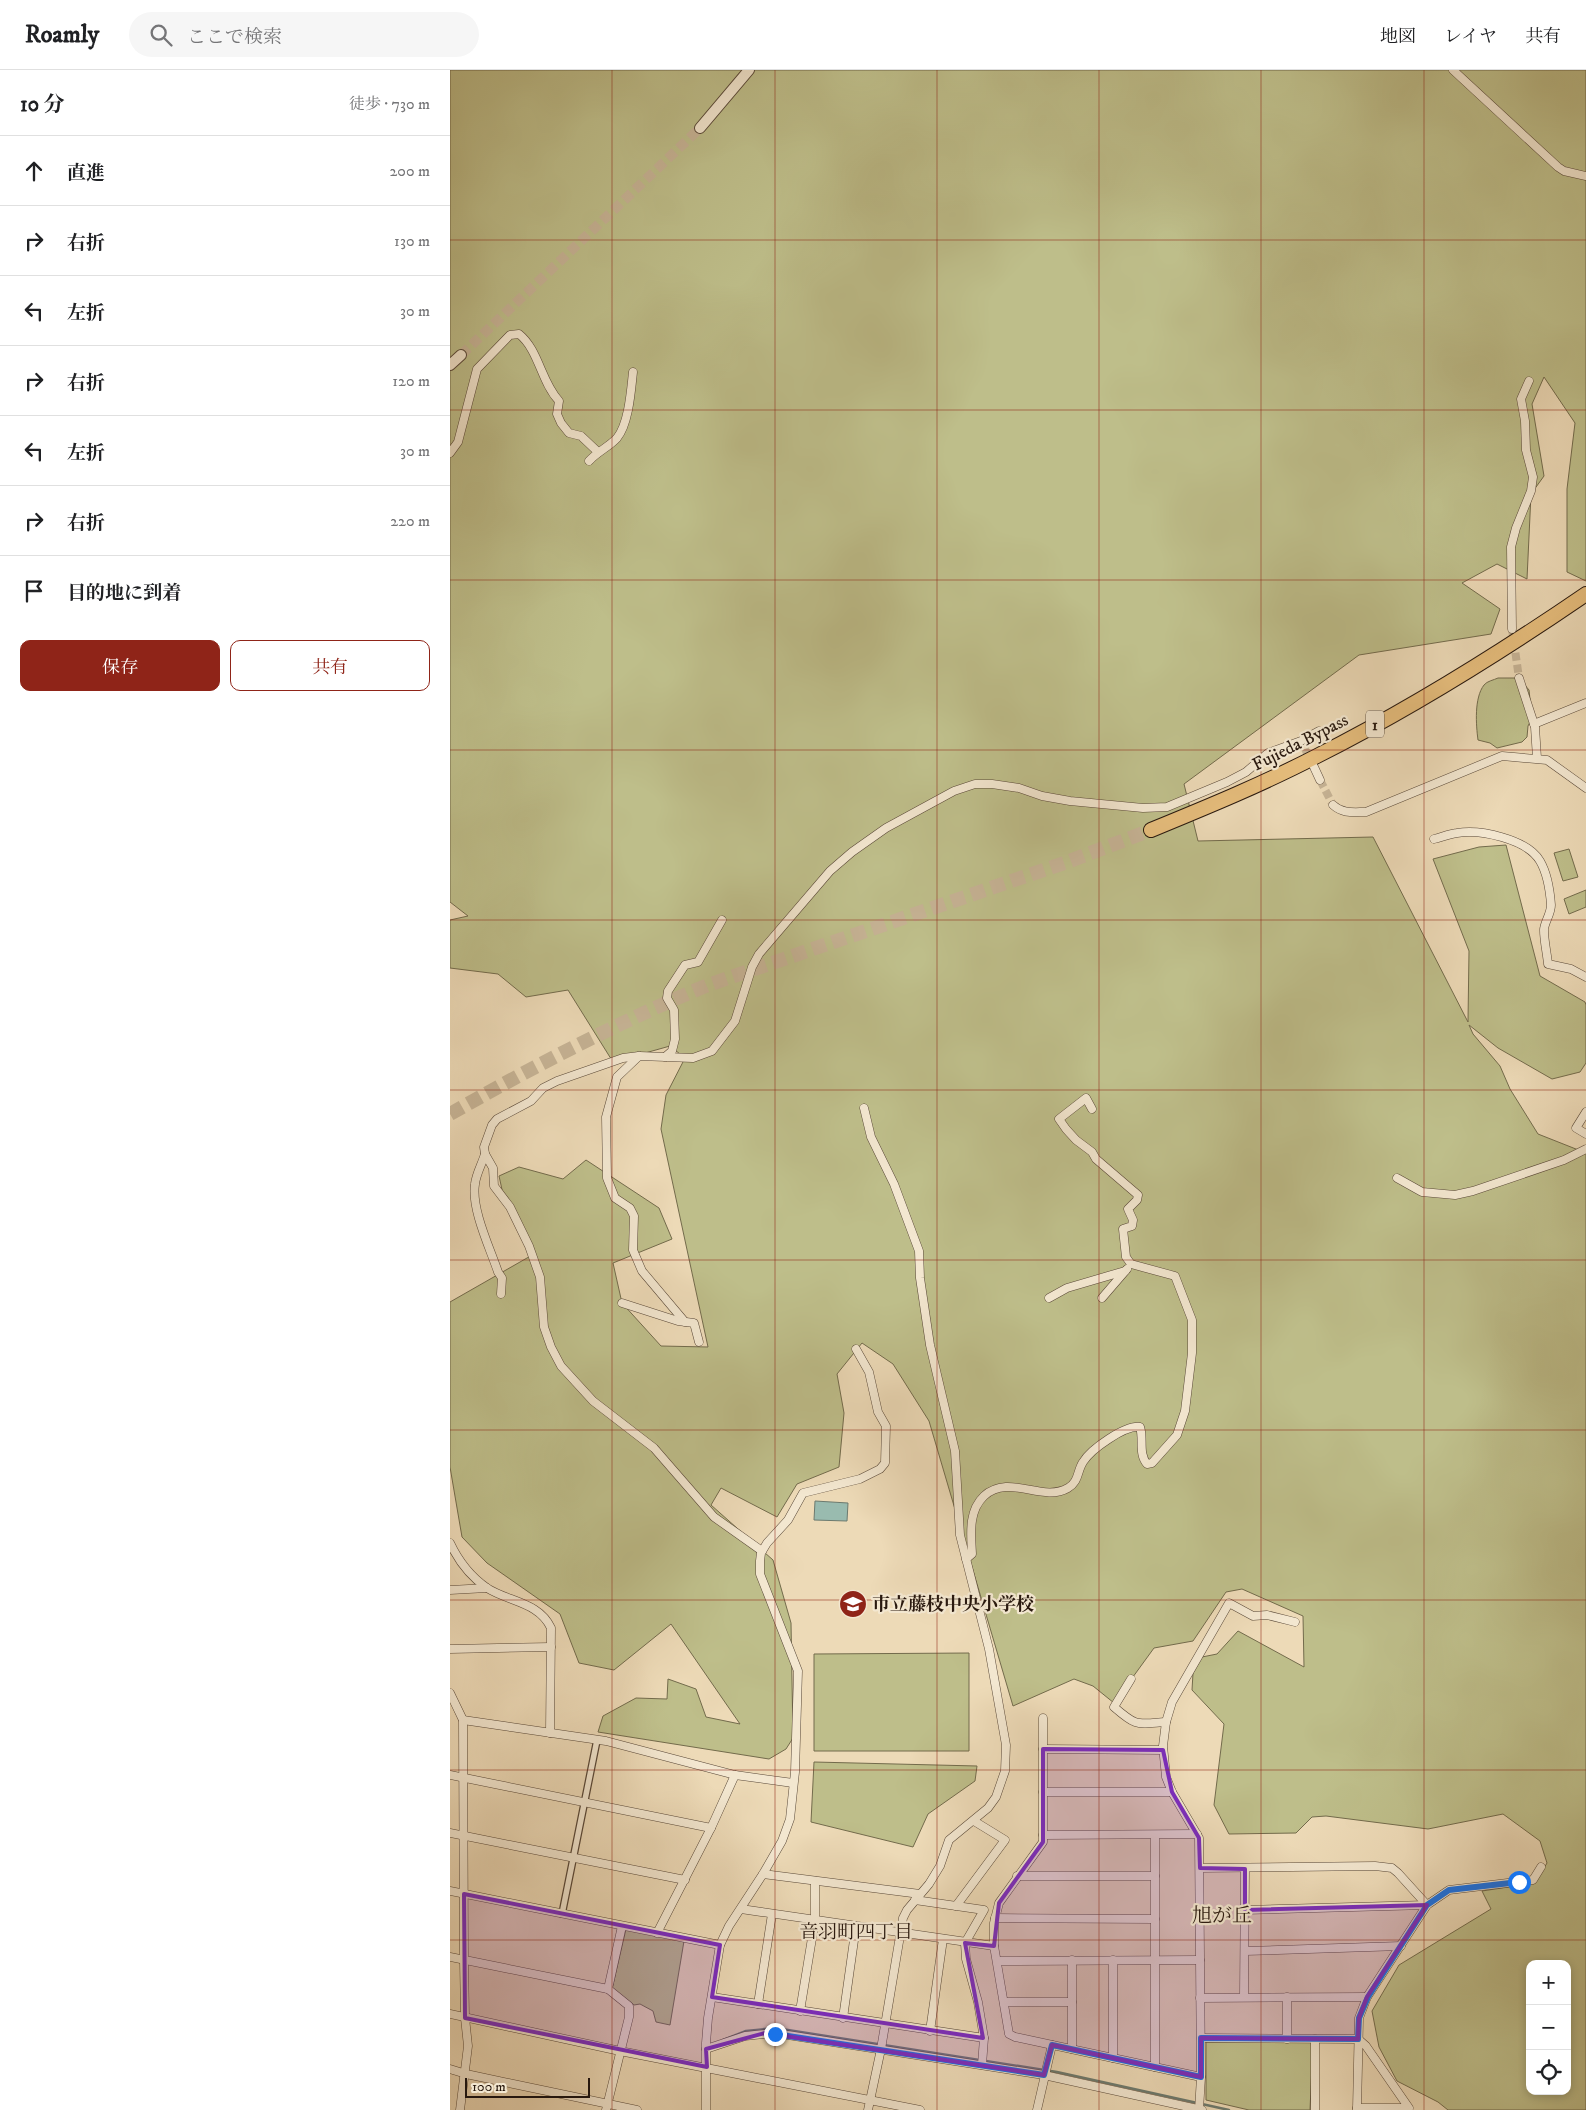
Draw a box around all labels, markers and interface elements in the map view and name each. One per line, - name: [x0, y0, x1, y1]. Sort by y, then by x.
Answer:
- search box: [129, 12, 479, 57]
- text: Roamly: [25, 20, 99, 50]
- icon: search: [147, 21, 175, 49]
- text: ここで検索: [187, 26, 282, 49]
- text: 地図: [1380, 26, 1416, 48]
- text: レイヤ: [1444, 26, 1497, 48]
- text: 共有: [1525, 26, 1561, 48]
- text: 10 分: [20, 92, 64, 118]
- text: 徒歩 · 730 m: [349, 94, 430, 114]
- icon: ahead: [20, 157, 48, 185]
- text: 200 m: [389, 161, 430, 181]
- text: 直進: [67, 162, 105, 185]
- icon: right: [20, 227, 48, 255]
- text: 130 m: [394, 231, 430, 251]
- text: 右折: [67, 232, 105, 255]
- icon: left: [20, 297, 48, 325]
- text: 30 m: [400, 301, 430, 321]
- text: 左折: [67, 302, 105, 325]
- icon: right: [20, 367, 48, 395]
- text: 120 m: [392, 371, 430, 391]
- text: 右折: [67, 372, 105, 395]
- icon: left: [20, 437, 48, 465]
- text: 30 m: [400, 441, 430, 461]
- text: 左折: [67, 442, 105, 465]
- icon: right: [20, 507, 48, 535]
- text: 220 m: [390, 511, 430, 531]
- text: 右折: [67, 512, 105, 535]
- icon: arrive: [20, 577, 48, 605]
- text: 目的地に到着: [67, 582, 181, 605]
- button: 保存: [20, 640, 220, 691]
- button: 共有: [230, 640, 430, 691]
- street label: Fujieda Bypass: [1249, 709, 1352, 776]
- road number: 1: [1366, 711, 1384, 738]
- school or university icon: 市立藤枝中央小学校: [838, 1589, 868, 1619]
- place label: 市立藤枝中央小学校: [872, 1594, 1034, 1616]
- route start: [1508, 1871, 1531, 1894]
- district label: 旭が丘: [1192, 1904, 1252, 1929]
- district label: 音羽町四丁目: [799, 1921, 913, 1944]
- map controls: [1526, 1960, 1571, 2095]
- button: +: [1526, 1960, 1571, 2005]
- button: −: [1526, 2005, 1571, 2050]
- route end: [764, 2023, 787, 2046]
- button: locate: [1526, 2050, 1571, 2095]
- scale bar: [465, 2075, 590, 2098]
- text: 100 m: [472, 2078, 506, 2096]

